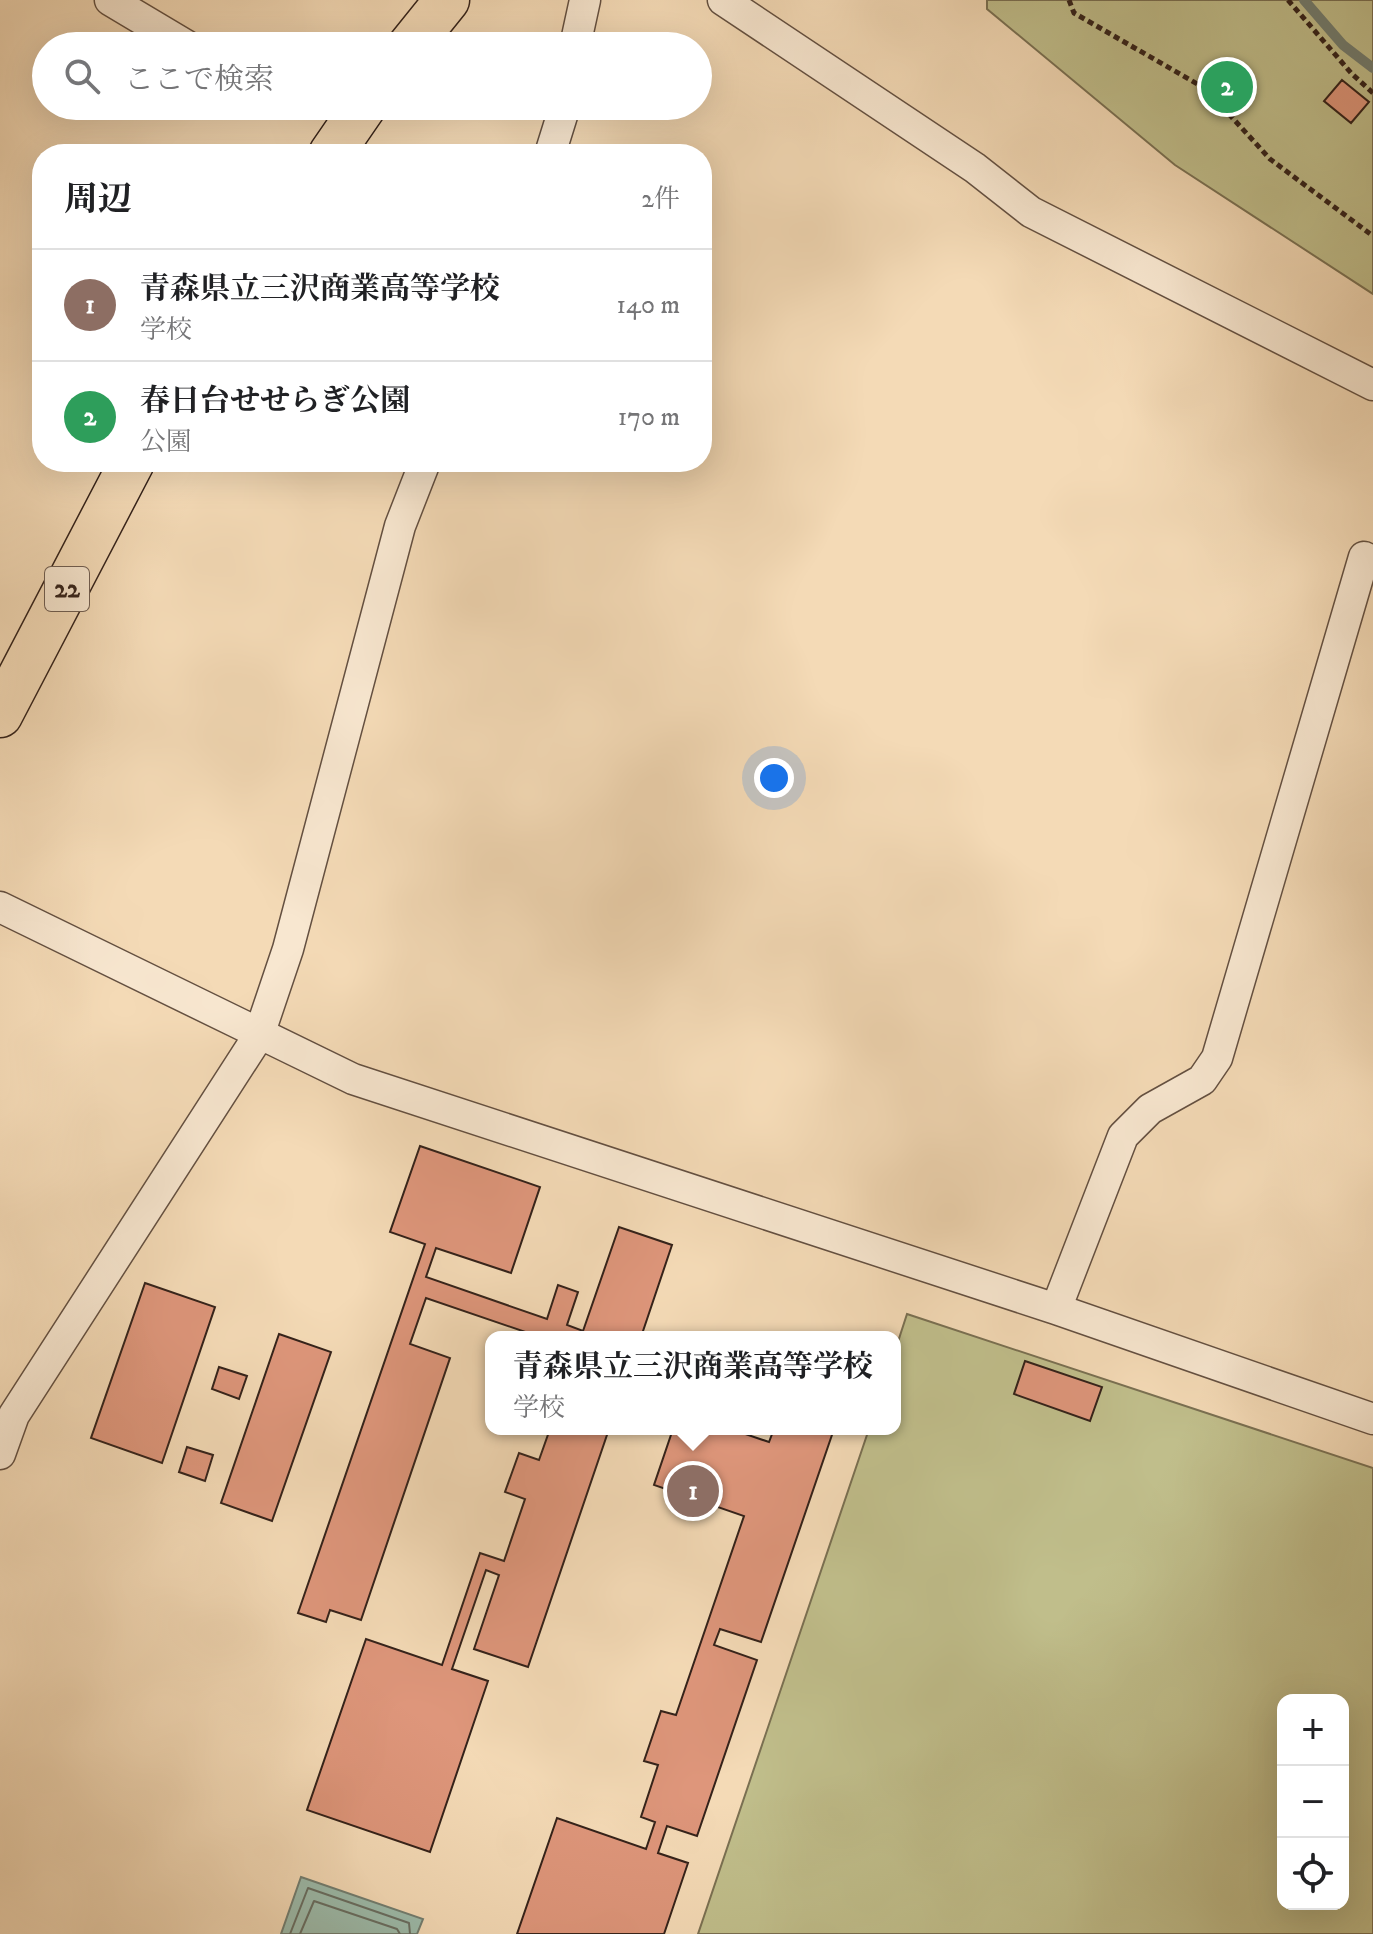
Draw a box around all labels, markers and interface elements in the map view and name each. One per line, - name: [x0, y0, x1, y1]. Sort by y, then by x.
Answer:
- search box: [32, 32, 712, 120]
- icon: search: [60, 54, 104, 98]
- pin: 2: [1201, 57, 1253, 117]
- text: ここで検索: [124, 62, 274, 99]
- text: 周辺: [64, 179, 132, 221]
- text: 2件: [641, 183, 680, 216]
- text: 青森県立三沢商業高等学校: [140, 271, 500, 308]
- text: 1: [85, 289, 95, 322]
- text: 140 m: [616, 289, 680, 322]
- text: 学校: [140, 314, 192, 347]
- text: 春日台せせらぎ公園: [140, 383, 410, 420]
- text: 2: [84, 401, 96, 434]
- text: 170 m: [618, 401, 680, 434]
- text: 公園: [140, 426, 192, 459]
- road number: 22: [45, 567, 89, 611]
- your location: [754, 758, 794, 798]
- popup: [485, 1331, 901, 1435]
- text: 青森県立三沢商業高等学校: [513, 1349, 873, 1386]
- text: 学校: [513, 1392, 565, 1425]
- pin: 1: [667, 1461, 719, 1521]
- map controls: [1277, 1694, 1349, 1910]
- button: +: [1277, 1694, 1349, 1766]
- button: −: [1277, 1766, 1349, 1838]
- button: locate: [1277, 1838, 1349, 1910]

